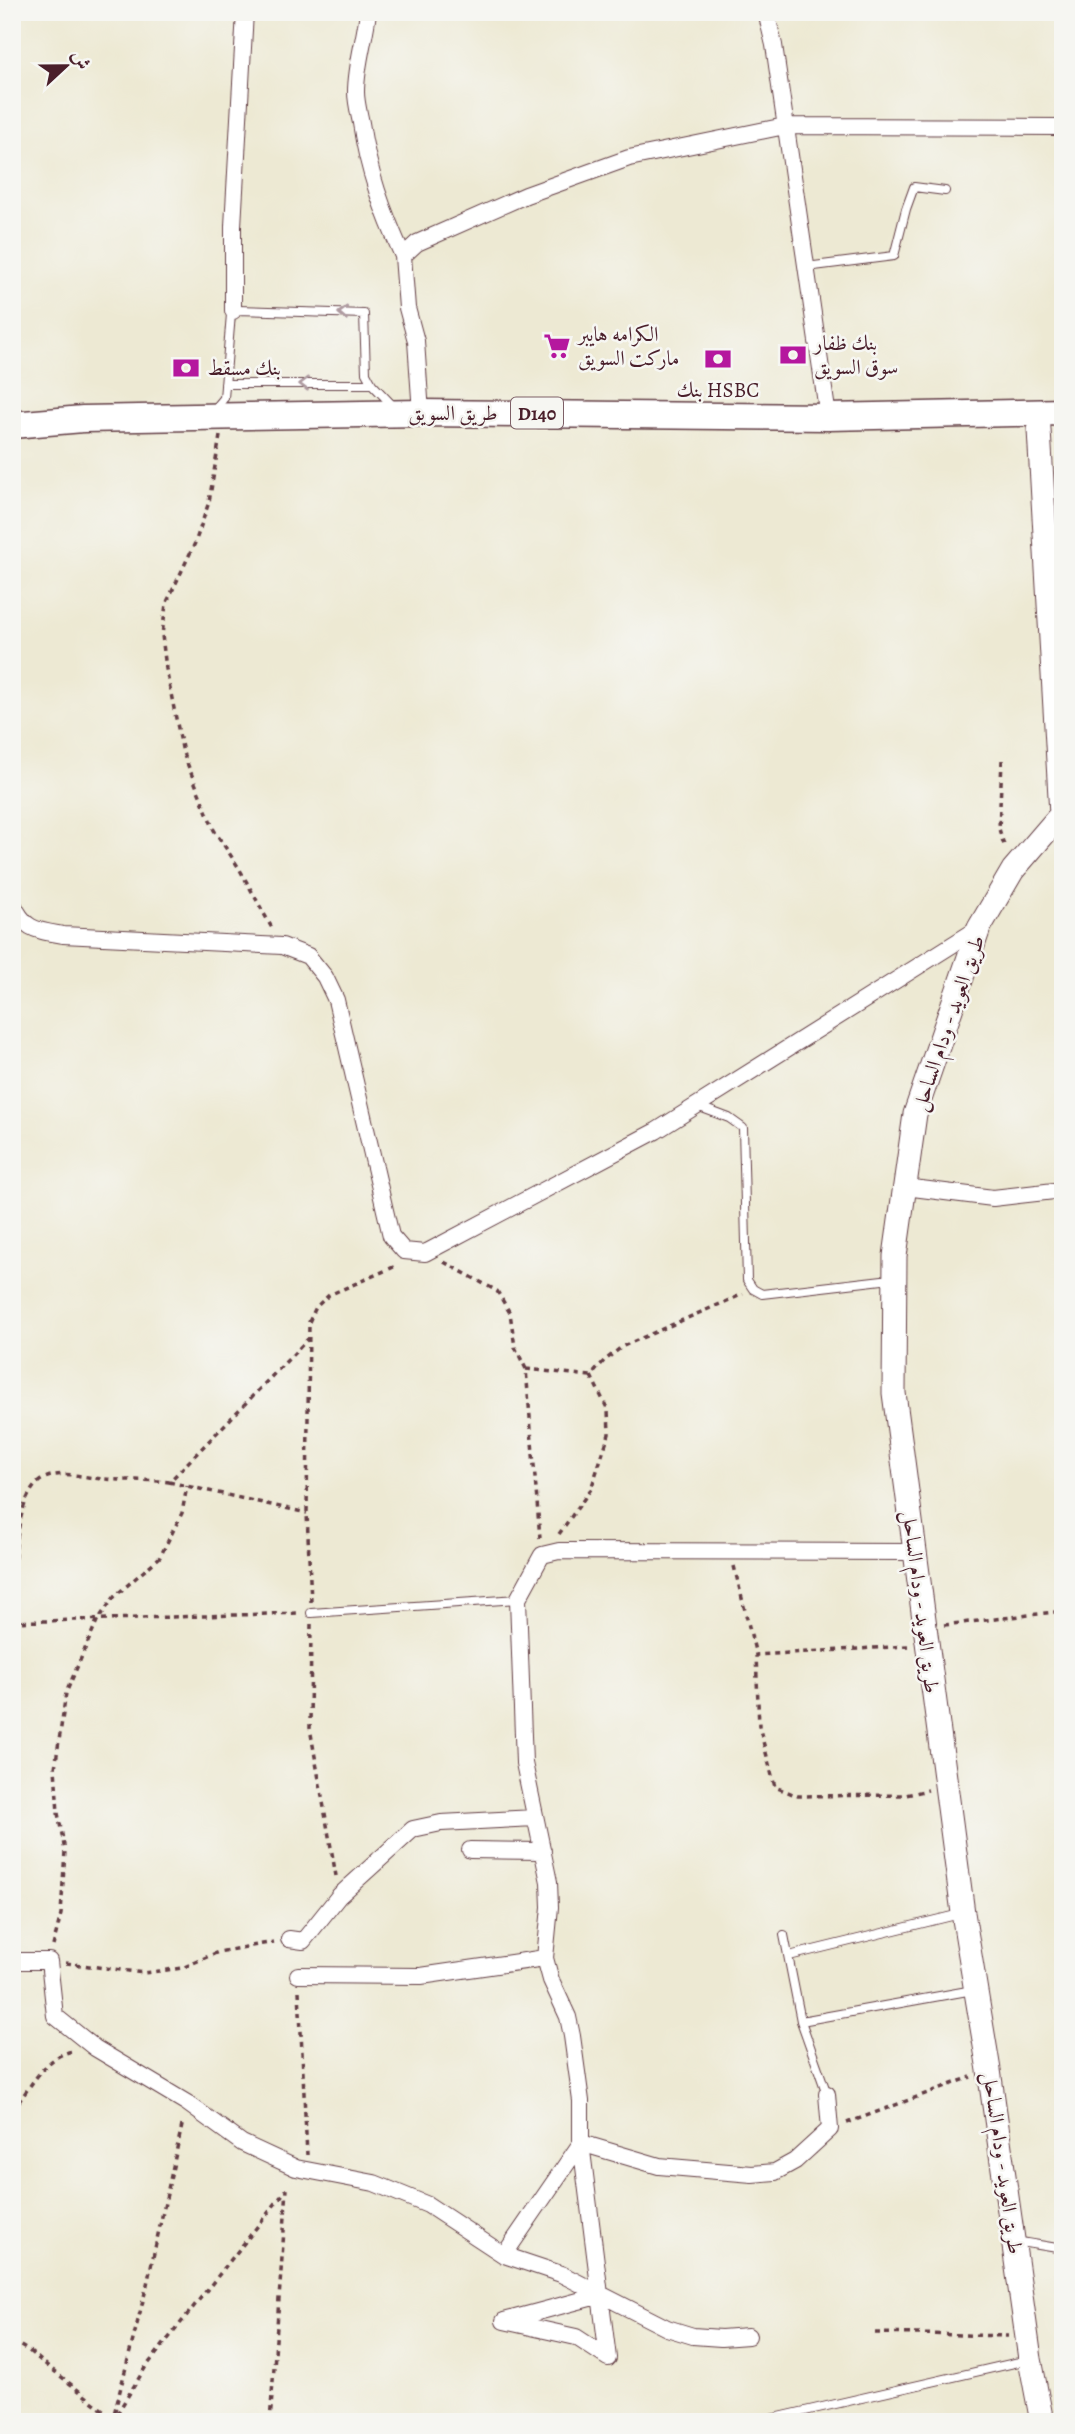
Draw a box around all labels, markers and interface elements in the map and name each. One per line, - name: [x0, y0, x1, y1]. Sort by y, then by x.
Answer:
- north arrow: [32, 32, 102, 102]
- text: ش: [65, 46, 96, 74]
- one-way arrow: [338, 306, 349, 321]
- place label: الكرامه هايبر ماركت السويق: [576, 320, 680, 372]
- place label: بنك ظفار سوق السويق: [812, 329, 898, 381]
- supermarket icon: الكرامه هايبر ماركت السويق: [542, 331, 572, 361]
- bank icon: بنك ظفار سوق السويق: [778, 340, 808, 370]
- bank icon: بنك HSBC: [703, 344, 733, 374]
- bank icon: بنك مسقط: [171, 353, 201, 383]
- place label: بنك مسقط: [207, 354, 281, 382]
- one-way arrow: [298, 376, 308, 392]
- place label: بنك HSBC: [677, 376, 759, 404]
- road number: D140: [511, 398, 563, 428]
- street label: طريق السويق: [408, 399, 498, 427]
- street label: طريق العويد - ودام الساحل: [905, 932, 995, 1116]
- street label: طريق العويد - ودام الساحل: [892, 1509, 946, 1695]
- street label: طريق العويد - ودام الساحل: [972, 2070, 1030, 2257]

